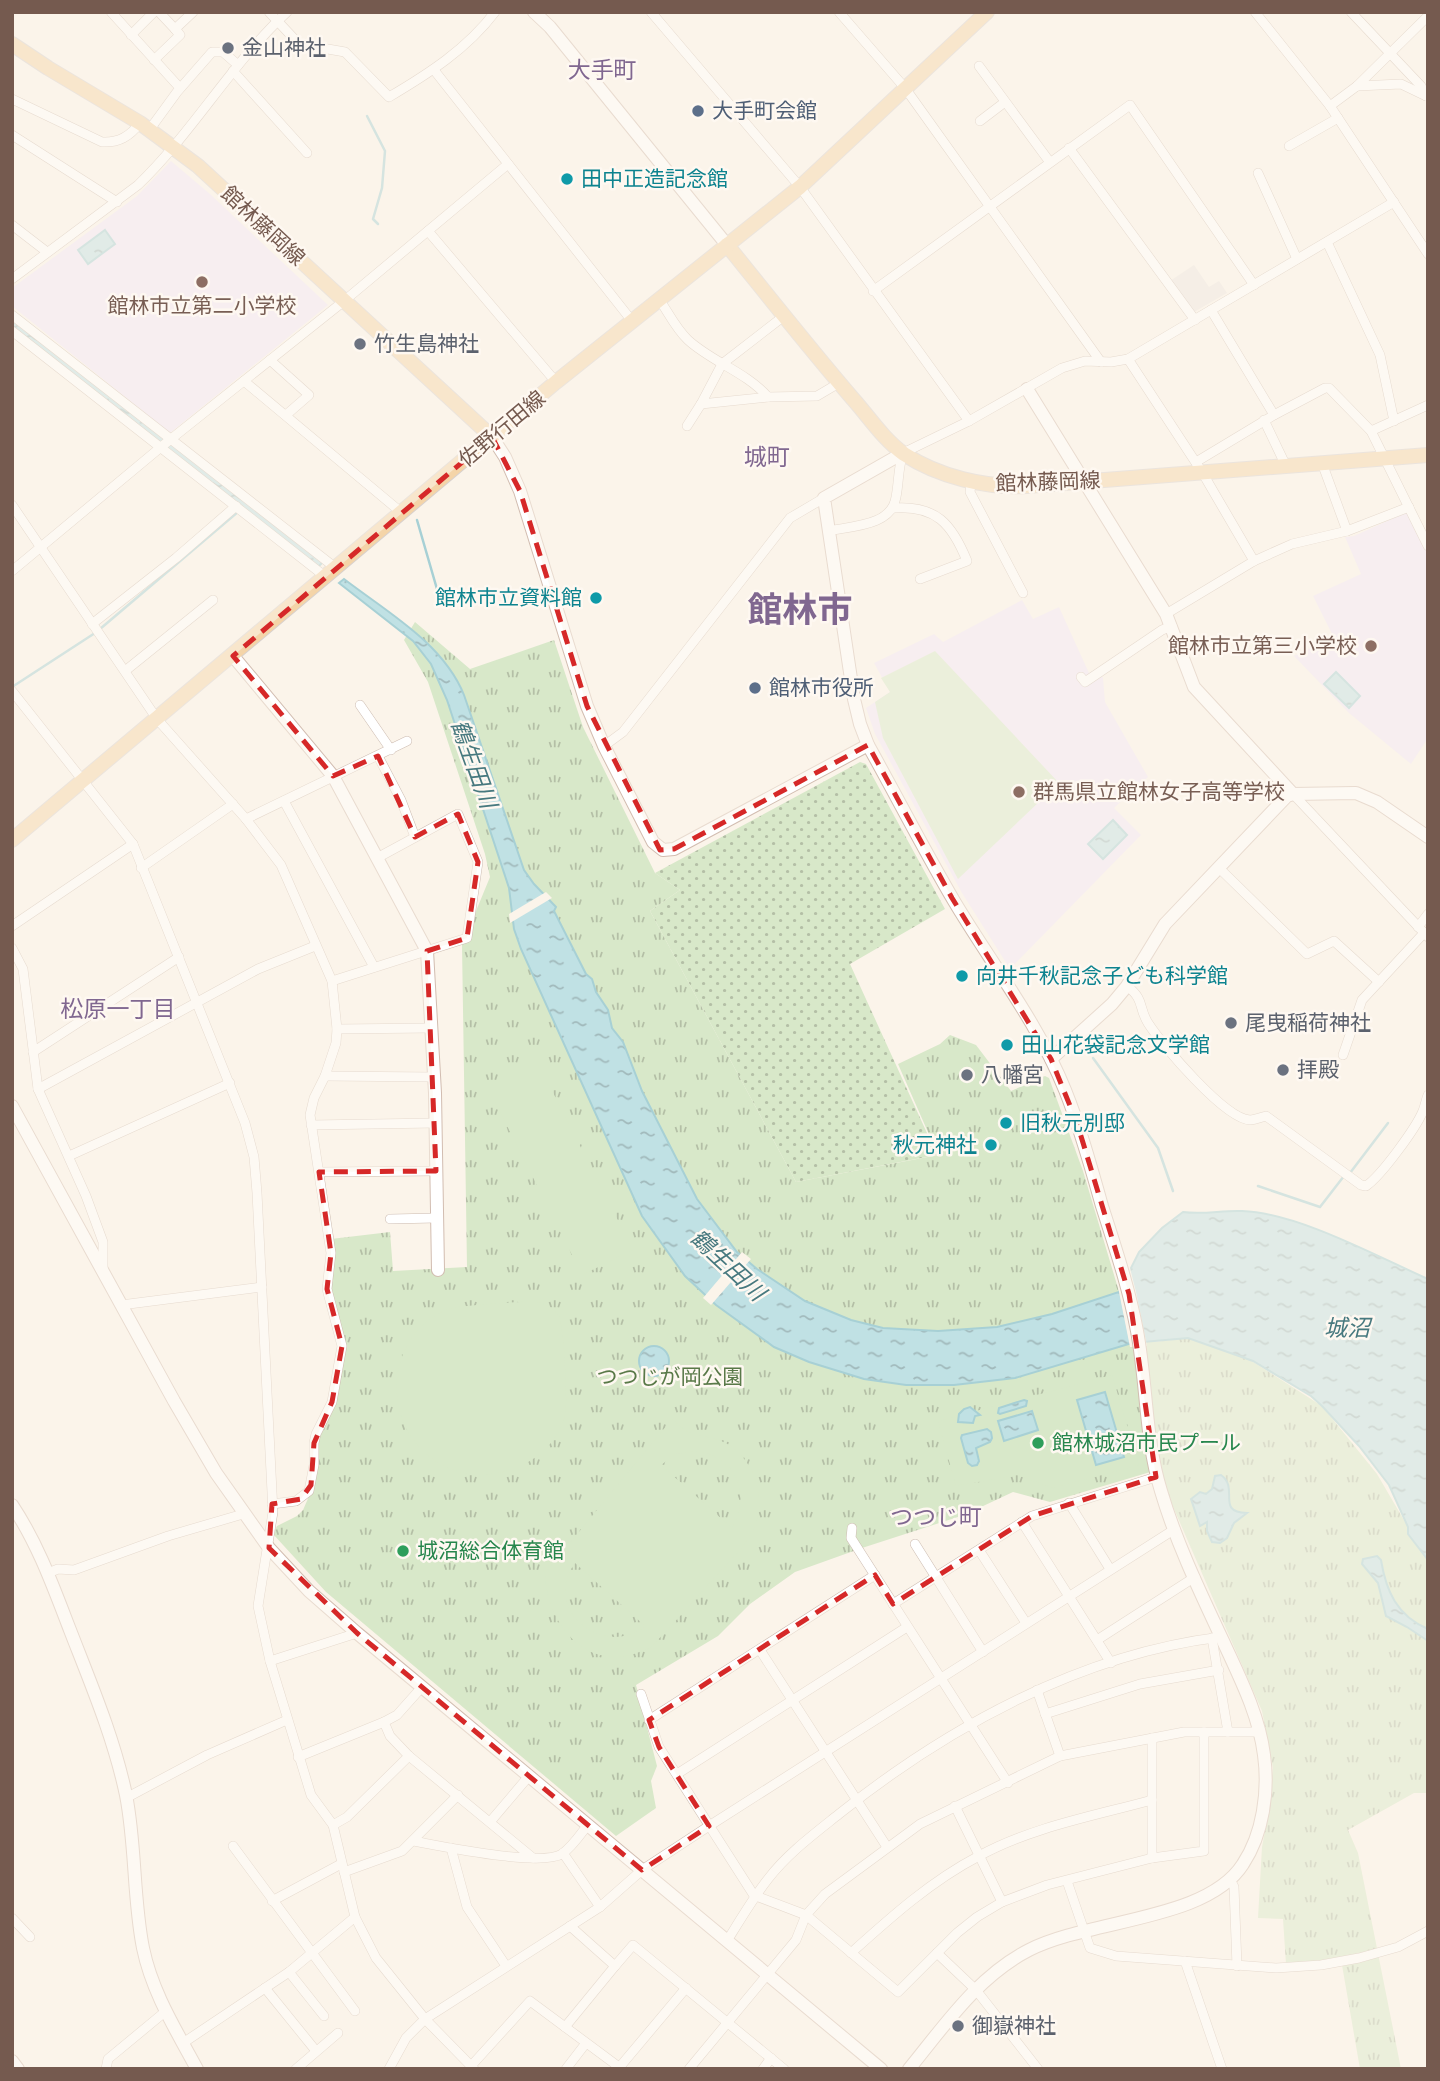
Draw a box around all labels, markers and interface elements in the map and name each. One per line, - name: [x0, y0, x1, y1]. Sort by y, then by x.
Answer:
- place label: 金山神社: [242, 33, 326, 61]
- marker: 金山神社: [220, 40, 236, 56]
- district label: 大手町: [568, 54, 637, 84]
- place label: 大手町会館: [712, 96, 817, 124]
- marker: 大手町会館: [690, 103, 706, 119]
- place label: 田中正造記念館: [581, 164, 728, 192]
- marker: 田中正造記念館: [559, 171, 575, 187]
- street label: 館林藤岡線: [216, 179, 312, 271]
- marker: 館林市立第二小学校: [194, 274, 210, 290]
- place label: 館林市立第二小学校: [108, 291, 297, 319]
- place label: 竹生島神社: [374, 329, 479, 357]
- marker: 竹生島神社: [352, 336, 368, 352]
- street label: 佐野行田線: [452, 384, 551, 473]
- district label: 城町: [744, 441, 790, 471]
- street label: 館林藤岡線: [995, 465, 1101, 497]
- place label: 館林市立資料館: [435, 583, 582, 611]
- district label: 館林市: [747, 586, 853, 632]
- marker: 館林市立資料館: [588, 590, 604, 606]
- place label: 館林市立第三小学校: [1168, 631, 1357, 659]
- marker: 館林市立第三小学校: [1363, 638, 1379, 654]
- place label: 館林市役所: [769, 673, 874, 701]
- marker: 館林市役所: [747, 680, 763, 696]
- water label: 鶴生田川: [445, 715, 506, 815]
- place label: 群馬県立館林女子高等学校: [1033, 777, 1285, 805]
- marker: 群馬県立館林女子高等学校: [1011, 784, 1027, 800]
- place label: 向井千秋記念子ども科学館: [976, 961, 1228, 989]
- marker: 向井千秋記念子ども科学館: [954, 968, 970, 984]
- district label: 松原一丁目: [61, 993, 176, 1023]
- place label: 尾曳稲荷神社: [1245, 1008, 1371, 1036]
- marker: 尾曳稲荷神社: [1223, 1015, 1239, 1031]
- place label: 田山花袋記念文学館: [1021, 1030, 1210, 1058]
- marker: 田山花袋記念文学館: [999, 1037, 1015, 1053]
- place label: 拝殿: [1297, 1055, 1339, 1083]
- place label: 八幡宮: [981, 1060, 1044, 1088]
- marker: 拝殿: [1275, 1062, 1291, 1078]
- marker: 八幡宮: [959, 1067, 975, 1083]
- place label: 旧秋元別邸: [1020, 1108, 1125, 1136]
- marker: 旧秋元別邸: [998, 1115, 1014, 1131]
- place label: 秋元神社: [893, 1130, 977, 1158]
- marker: 秋元神社: [983, 1137, 999, 1153]
- water label: 鶴生田川: [685, 1222, 775, 1309]
- water label: 城沼: [1324, 1312, 1373, 1342]
- park label: つつじが岡公園: [597, 1362, 744, 1390]
- place label: 館林城沼市民プール: [1052, 1428, 1241, 1456]
- marker: 館林城沼市民プール: [1030, 1435, 1046, 1451]
- district label: つつじ町: [890, 1501, 982, 1531]
- place label: 城沼総合体育館: [417, 1536, 564, 1564]
- marker: 城沼総合体育館: [395, 1543, 411, 1559]
- place label: 御嶽神社: [972, 2011, 1056, 2039]
- marker: 御嶽神社: [950, 2018, 966, 2034]

